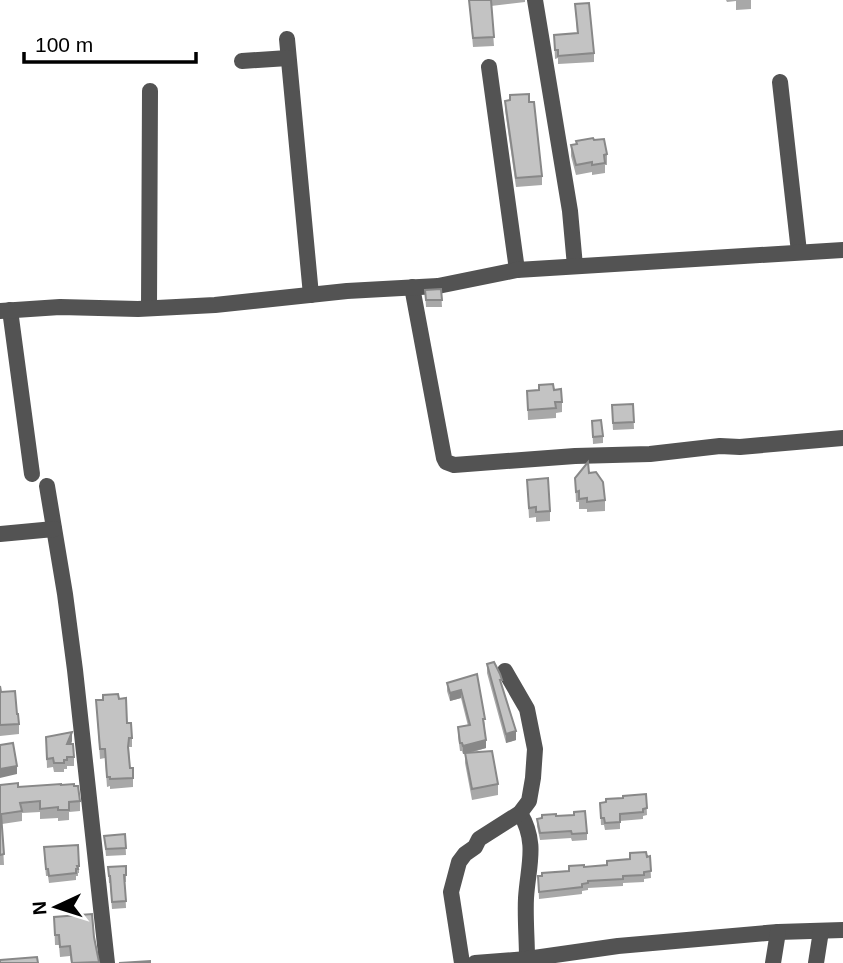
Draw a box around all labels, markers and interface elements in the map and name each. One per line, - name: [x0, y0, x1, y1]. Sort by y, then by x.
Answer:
- scale bar: [24, 21, 196, 65]
- text: 100 m: [35, 33, 93, 56]
- north arrow: [21, 872, 91, 942]
- text: N: [29, 901, 50, 916]

